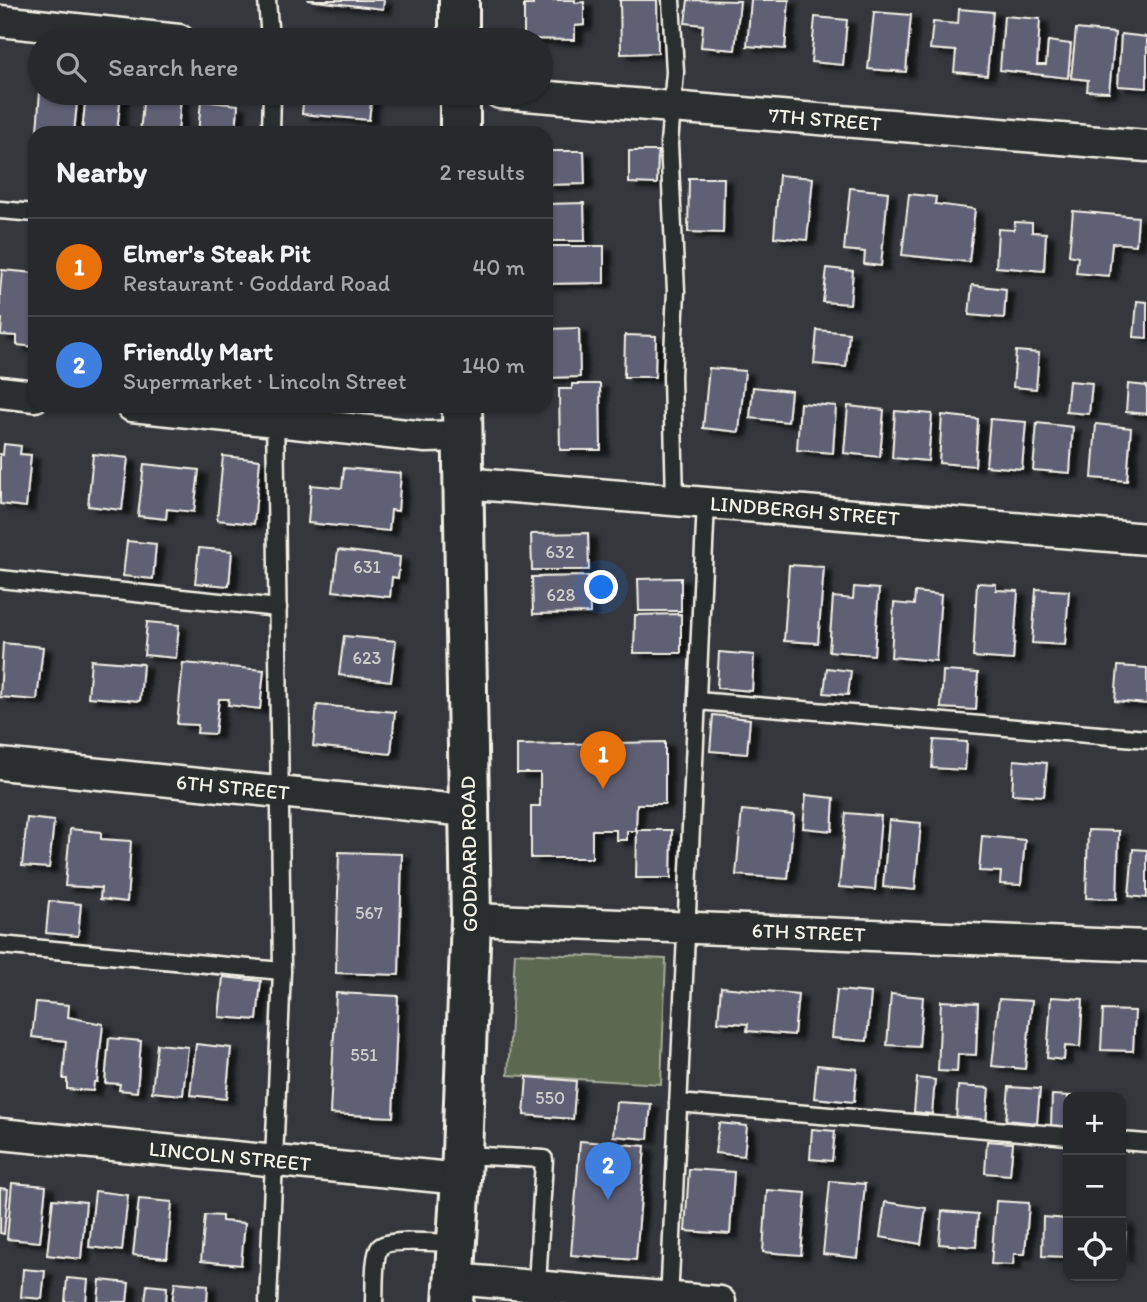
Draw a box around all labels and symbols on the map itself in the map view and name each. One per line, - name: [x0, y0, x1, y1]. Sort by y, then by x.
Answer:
- street label: 7TH STREET: [767, 102, 883, 136]
- street label: LINDBERGH STREET: [709, 490, 901, 531]
- house number: 632: [546, 541, 575, 563]
- house number: 631: [353, 556, 381, 578]
- your location: [584, 570, 618, 604]
- house number: 628: [547, 584, 576, 606]
- house number: 623: [353, 647, 382, 669]
- pin: 1: [580, 731, 626, 789]
- street label: 6TH STREET: [175, 769, 291, 805]
- street label: GODDARD ROAD: [455, 775, 482, 932]
- house number: 567: [355, 902, 383, 924]
- street label: 6TH STREET: [751, 917, 866, 947]
- house number: 551: [350, 1044, 378, 1066]
- house number: 550: [535, 1087, 565, 1109]
- street label: LINCOLN STREET: [148, 1136, 312, 1176]
- pin: 2: [585, 1142, 631, 1200]

